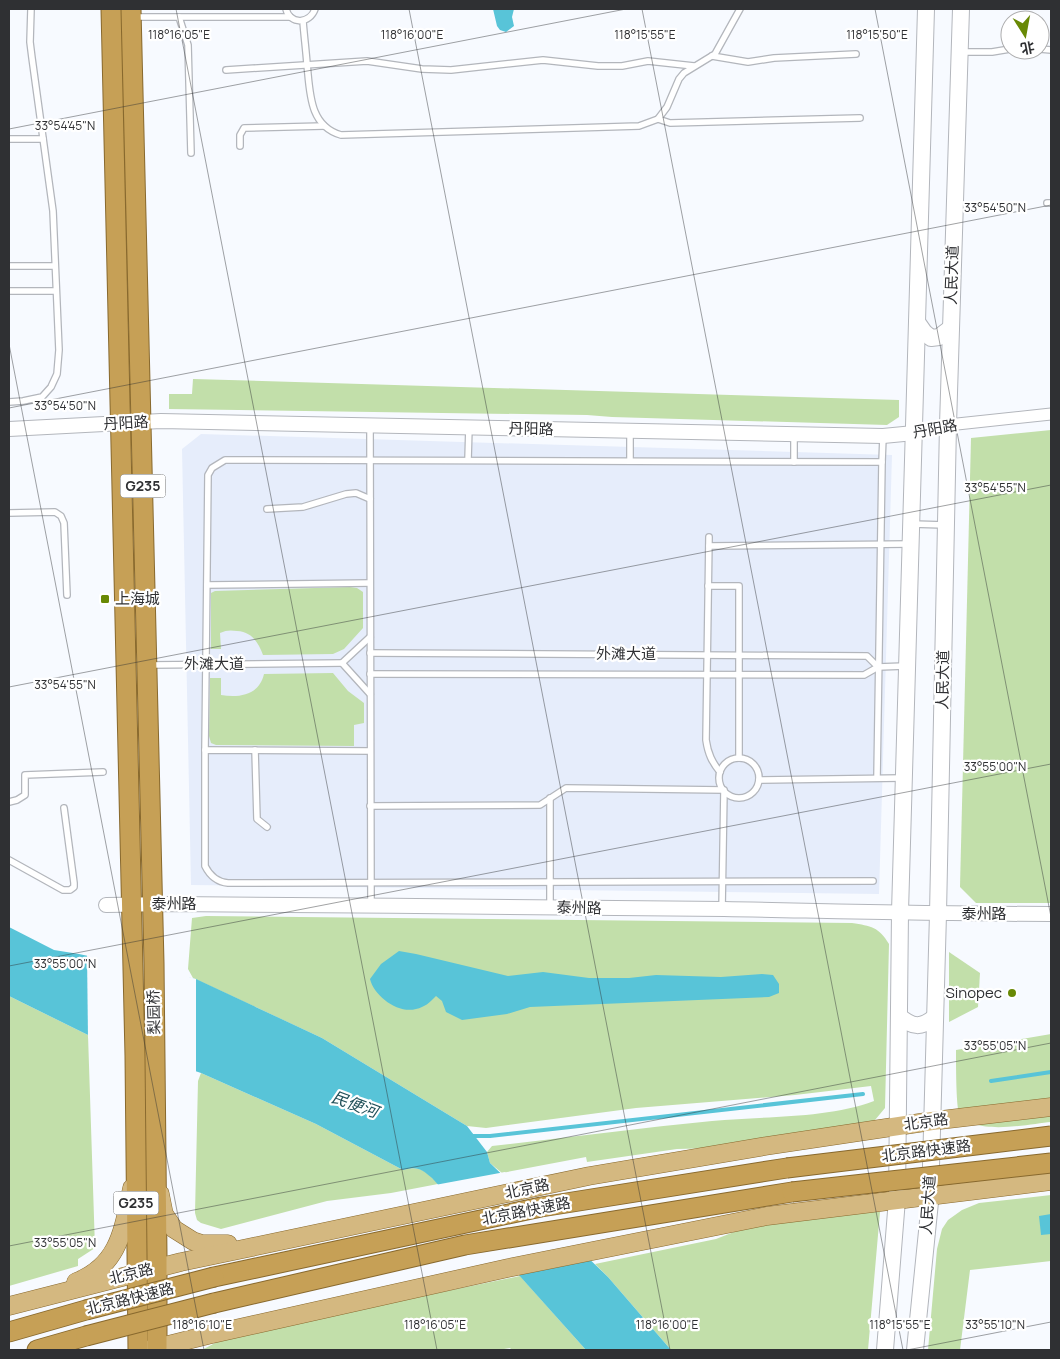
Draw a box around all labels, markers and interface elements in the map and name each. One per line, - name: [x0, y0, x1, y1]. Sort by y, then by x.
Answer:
- north arrow: [1000, 10, 1050, 60]
- text: 118°16'05"E: [148, 26, 210, 43]
- text: 118°16'00"E: [381, 26, 443, 43]
- text: 118°15'55"E: [614, 26, 676, 43]
- text: 118°15'50"E: [846, 26, 908, 43]
- text: 北: [1019, 38, 1036, 59]
- text: 33°54'45"N: [35, 117, 95, 134]
- text: 33°54'50"N: [964, 199, 1026, 216]
- street label: 人民大道: [940, 245, 963, 305]
- text: 33°54'50"N: [34, 397, 96, 414]
- street label: 丹阳路: [103, 411, 149, 434]
- street label: 丹阳路: [911, 414, 959, 443]
- street label: 丹阳路: [508, 418, 554, 439]
- road number: G235: [120, 474, 166, 498]
- text: 33°54'55"N: [964, 479, 1026, 496]
- place label: 上海城: [115, 588, 160, 609]
- marker: 上海城: [99, 593, 111, 605]
- street label: 外滩大道: [596, 643, 656, 664]
- street label: 人民大道: [931, 650, 954, 710]
- street label: 外滩大道: [184, 653, 244, 674]
- text: 33°54'55"N: [34, 676, 96, 693]
- text: 33°55'00"N: [964, 758, 1026, 775]
- street label: 泰州路: [151, 893, 197, 914]
- street label: 泰州路: [556, 897, 602, 918]
- street label: 泰州路: [961, 903, 1007, 924]
- text: 33°55'00"N: [34, 955, 96, 972]
- place label: Sinopec: [946, 982, 1002, 1003]
- marker: Sinopec: [1006, 987, 1018, 999]
- street label: 梨园桥: [143, 989, 164, 1035]
- text: 33°55'05"N: [964, 1037, 1026, 1054]
- water label: 民便河: [329, 1085, 384, 1124]
- street label: 北京路: [902, 1108, 950, 1135]
- street label: 北京路快速路: [880, 1135, 972, 1166]
- street label: 北京路: [503, 1174, 551, 1203]
- street label: 人民大道: [915, 1174, 940, 1236]
- road number: G235: [114, 1192, 158, 1214]
- street label: 北京路快速路: [480, 1192, 572, 1229]
- text: 33°55'05"N: [34, 1234, 96, 1251]
- street label: 北京路: [106, 1258, 155, 1289]
- street label: 北京路快速路: [84, 1277, 176, 1320]
- text: 118°16'10"E: [172, 1316, 232, 1333]
- text: 118°16'05"E: [404, 1316, 466, 1333]
- text: 118°16'00"E: [636, 1316, 698, 1333]
- text: 118°15'55"E: [869, 1316, 931, 1333]
- text: 33°55'10"N: [965, 1316, 1025, 1333]

